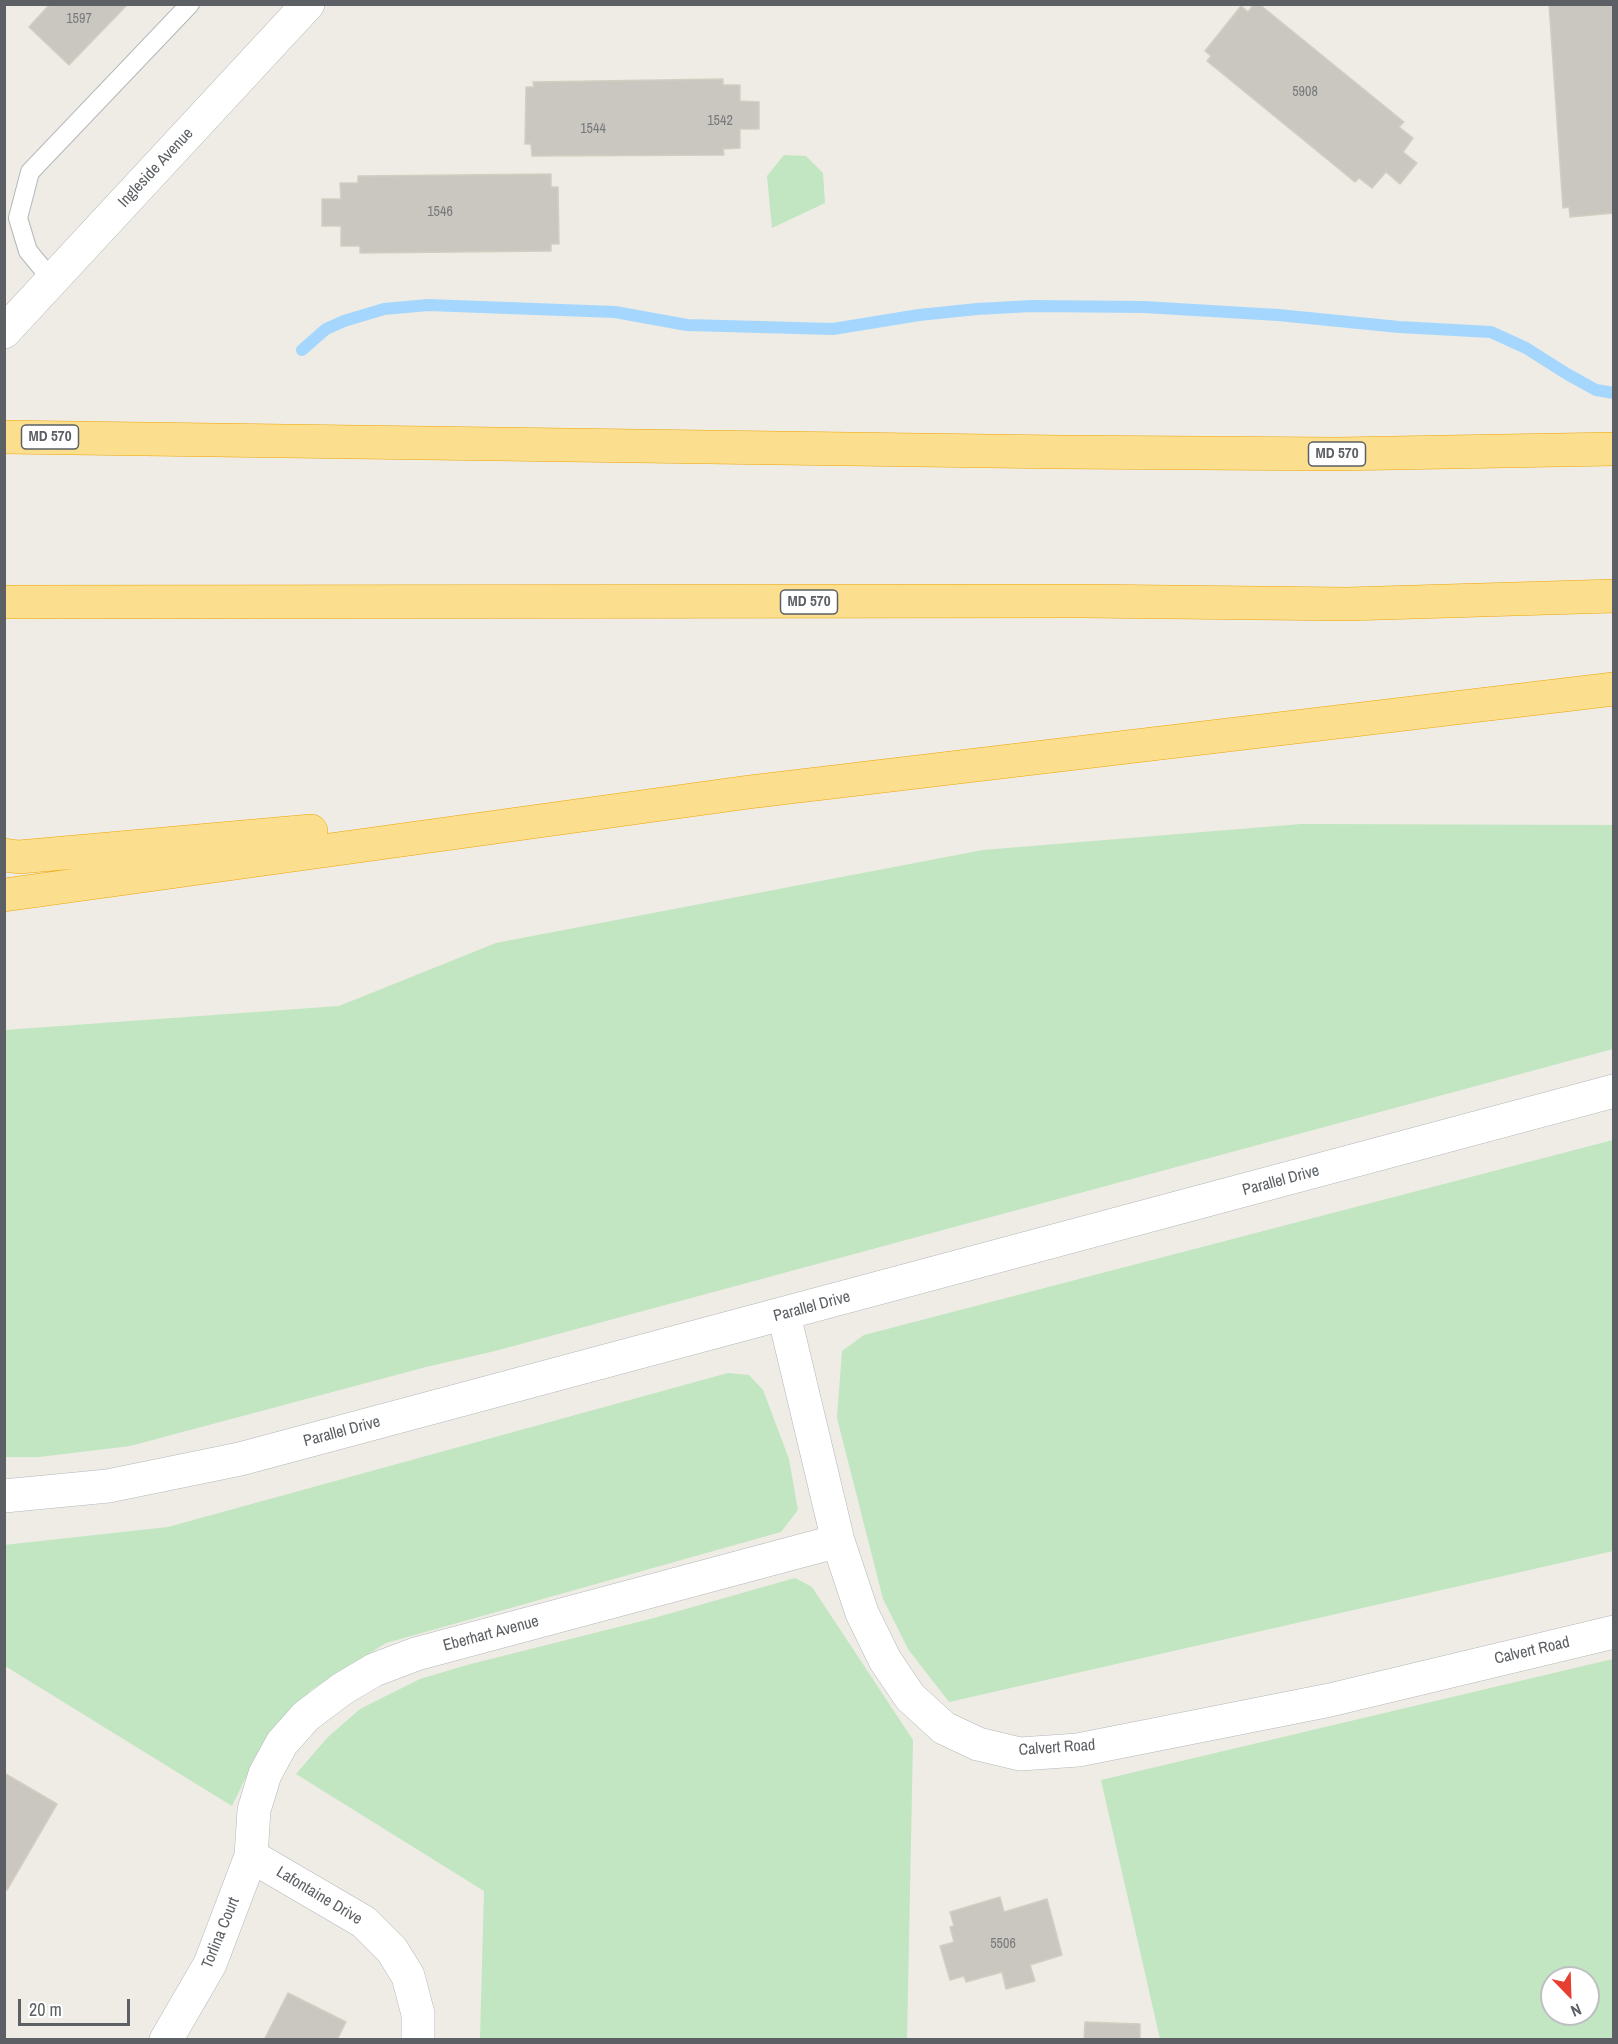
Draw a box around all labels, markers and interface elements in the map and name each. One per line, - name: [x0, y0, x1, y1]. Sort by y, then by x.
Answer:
- house number: 1597: [66, 11, 92, 27]
- house number: 5908: [1292, 84, 1318, 100]
- house number: 1542: [707, 113, 733, 129]
- house number: 1544: [580, 121, 606, 137]
- street label: Ingleside Avenue: [114, 124, 198, 212]
- house number: 1546: [427, 204, 453, 220]
- road number: MD 570: [22, 425, 78, 449]
- road number: MD 570: [1308, 442, 1366, 466]
- road number: MD 570: [780, 590, 838, 614]
- street label: Parallel Drive: [1240, 1162, 1322, 1200]
- street label: Parallel Drive: [771, 1288, 853, 1326]
- street label: Parallel Drive: [301, 1413, 383, 1451]
- street label: Eberhart Avenue: [441, 1612, 541, 1656]
- street label: Calvert Road: [1493, 1633, 1571, 1669]
- street label: Calvert Road: [1018, 1736, 1096, 1760]
- street label: Lafontaine Drive: [272, 1863, 366, 1929]
- street label: Torlina Court: [198, 1895, 244, 1971]
- house number: 5506: [990, 1936, 1016, 1952]
- north arrow: [1540, 1966, 1600, 2026]
- scale bar: [21, 1987, 134, 2025]
- text: 20 m: [29, 1997, 62, 2022]
- text: N: [1568, 1999, 1585, 2023]

